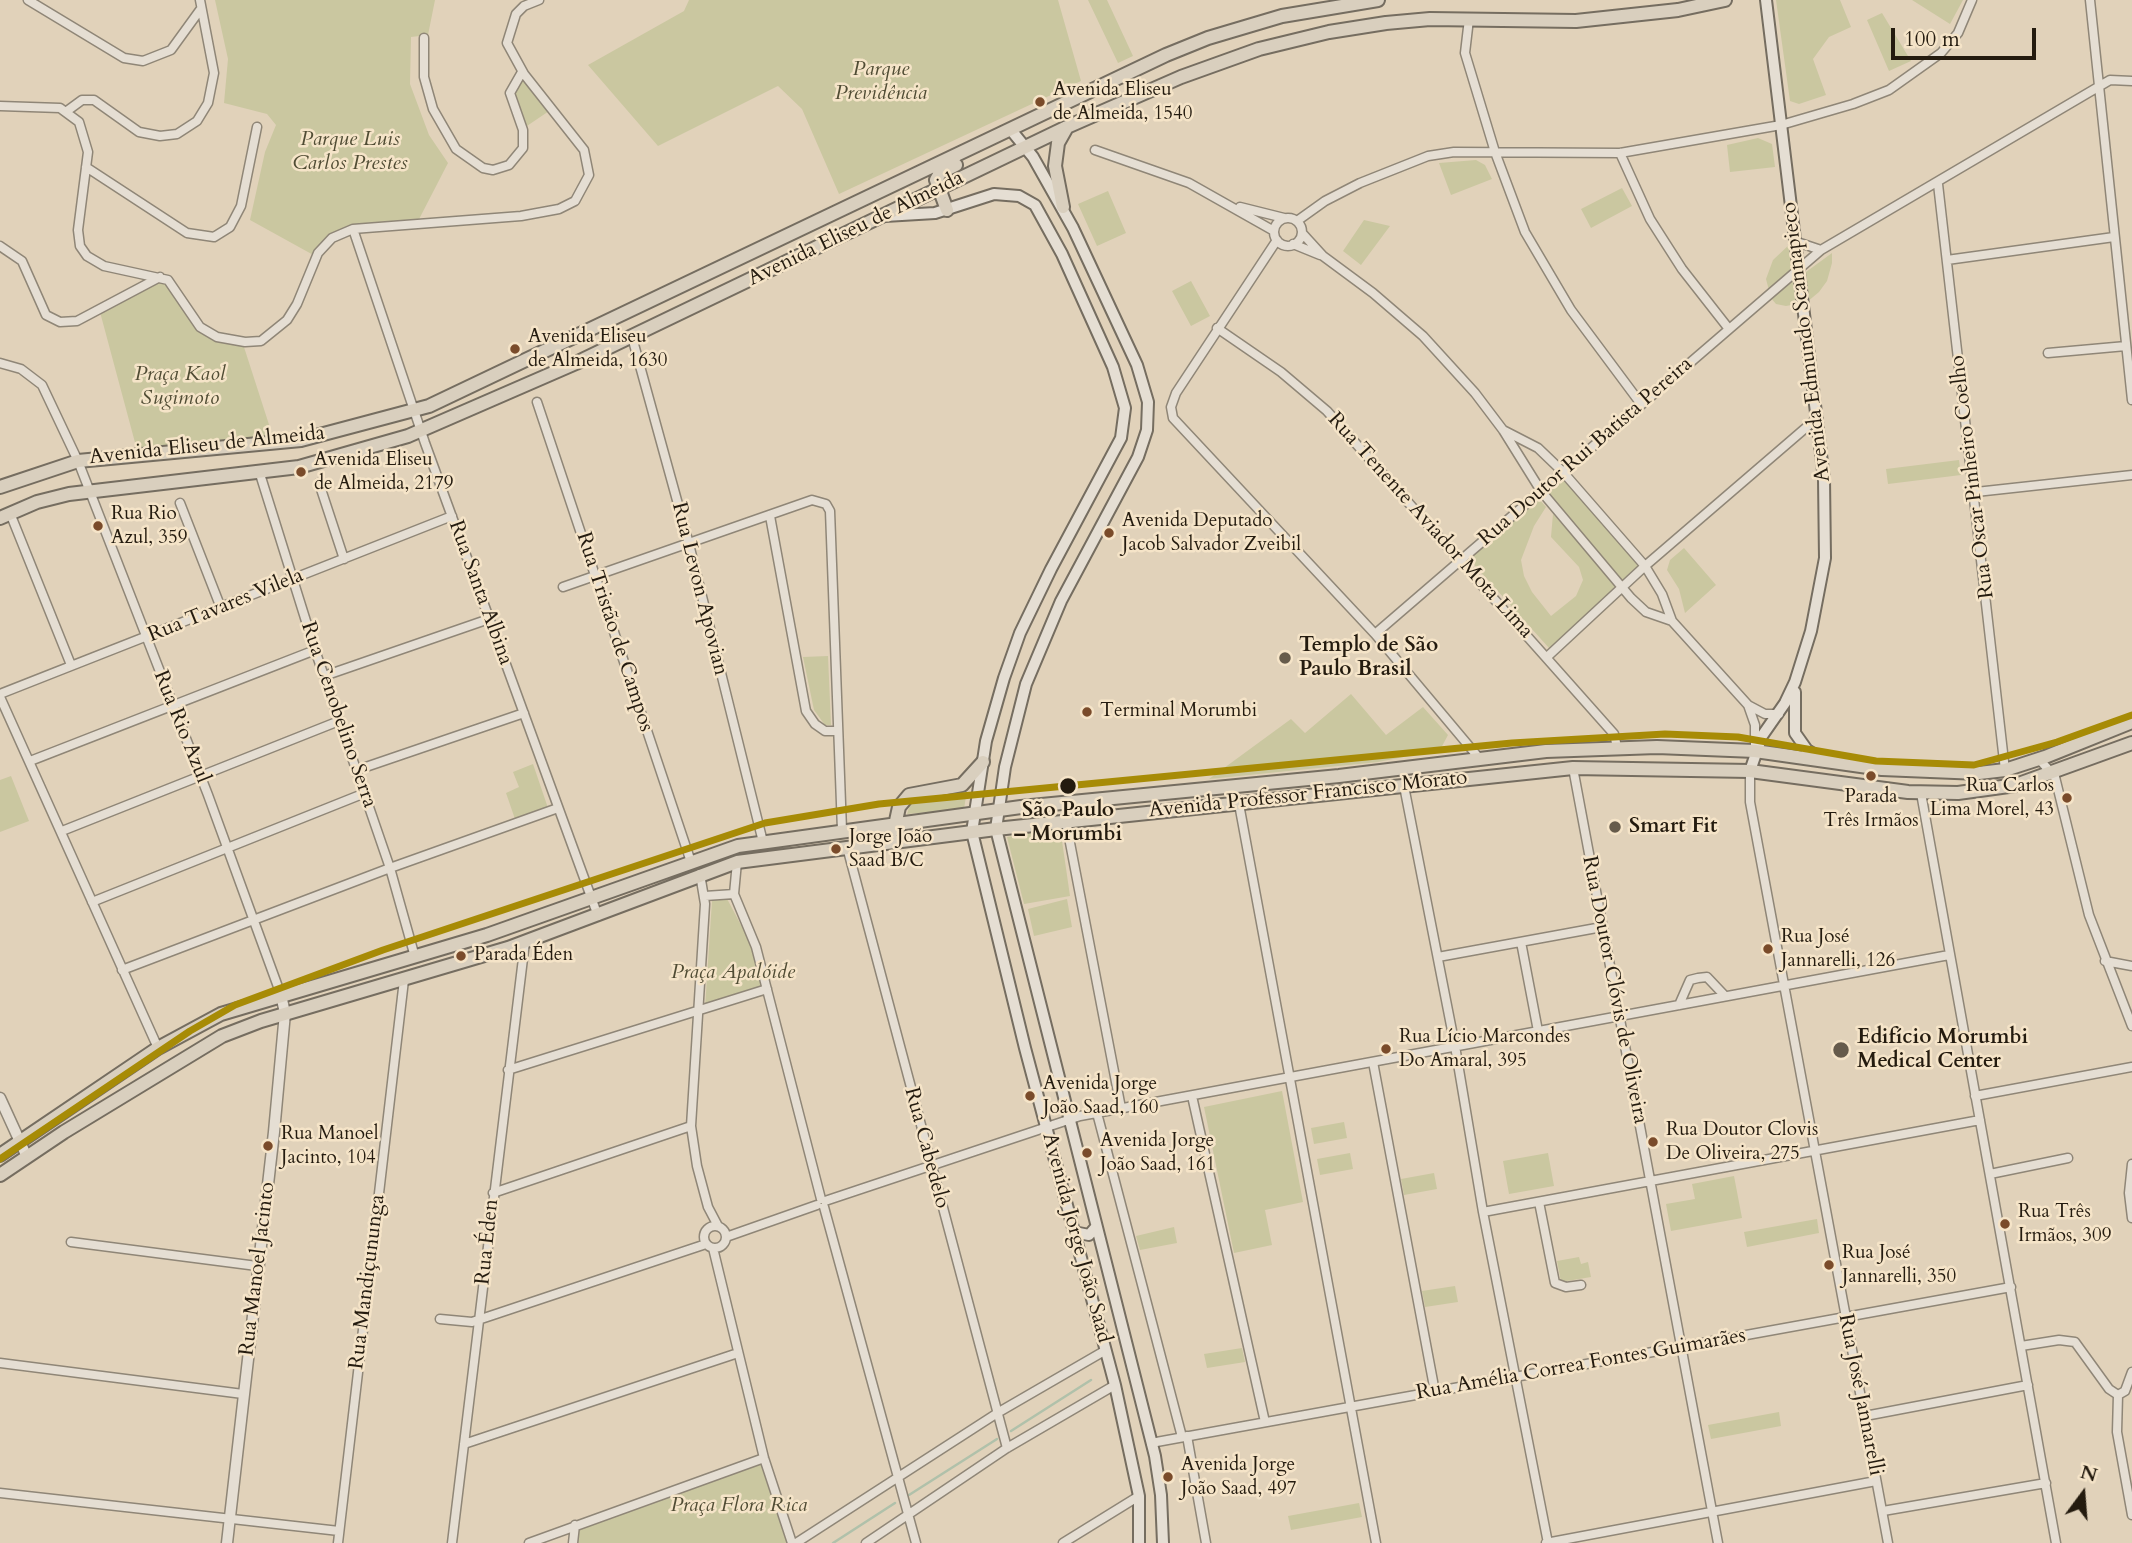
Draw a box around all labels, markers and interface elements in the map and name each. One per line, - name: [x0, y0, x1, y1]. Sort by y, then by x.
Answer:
- scale bar: [1894, 14, 2039, 58]
- text: 100 m: [1904, 25, 1960, 54]
- park label: Parque Previdência: [835, 57, 927, 107]
- place label: Avenida Eliseu de Almeida, 1540: [1053, 80, 1192, 124]
- marker: Avenida Eliseu de Almeida, 1540: [1033, 95, 1047, 109]
- park label: Parque Luis Carlos Prestes: [292, 127, 408, 177]
- street label: Avenida Eliseu de Almeida: [744, 166, 968, 292]
- street label: Avenida Edmundo Scannapieco: [1777, 201, 1837, 483]
- place label: Avenida Eliseu de Almeida, 1630: [528, 327, 667, 371]
- marker: Avenida Eliseu de Almeida, 1630: [508, 342, 522, 356]
- street label: Rua Doutor Rui Batista Pereira: [1474, 352, 1698, 552]
- street label: Rua Oscar Pinheiro Coelho: [1946, 354, 2000, 600]
- park label: Praça Kaol Sugimoto: [134, 362, 226, 412]
- street label: Rua Tenente Aviador Mota Lima: [1322, 408, 1538, 644]
- street label: Avenida Eliseu de Almeida: [88, 421, 326, 471]
- place label: Avenida Eliseu de Almeida, 2179: [314, 450, 453, 494]
- marker: Avenida Eliseu de Almeida, 2179: [294, 465, 308, 479]
- street label: Rua Levon Apovian: [665, 500, 733, 678]
- place label: Rua Rio Azul, 359: [111, 504, 187, 548]
- place label: Avenida Deputado Jacob Salvador Zveibil: [1122, 511, 1301, 555]
- street label: Rua Santa Albina: [442, 517, 518, 669]
- marker: Rua Rio Azul, 359: [91, 519, 105, 533]
- marker: Avenida Deputado Jacob Salvador Zveibil: [1102, 526, 1116, 540]
- street label: Rua Tristão de Campos: [570, 529, 658, 735]
- street label: Rua Tavares Vilela: [145, 563, 307, 649]
- street label: Rua Cenobelino Serra: [294, 619, 382, 811]
- place label: Templo de São Paulo Brasil: [1299, 633, 1438, 683]
- marker: Templo de São Paulo Brasil: [1277, 650, 1293, 666]
- street label: Rua Rio Azul: [147, 667, 215, 787]
- place label: Terminal Morumbi: [1100, 701, 1257, 723]
- marker: Terminal Morumbi: [1080, 705, 1094, 719]
- street label: Avenida Professor Francisco Morato: [1147, 766, 1469, 824]
- marker: Parada Três Irmãos: [1864, 769, 1878, 783]
- marker: São Paulo – Morumbi: [1058, 776, 1078, 796]
- place label: Rua Carlos Lima Morel, 43: [1930, 776, 2054, 820]
- place label: Parada Três Irmãos: [1823, 787, 1919, 831]
- marker: Rua Carlos Lima Morel, 43: [2060, 791, 2074, 805]
- place label: São Paulo – Morumbi: [1014, 798, 1122, 848]
- place label: Smart Fit: [1629, 814, 1717, 840]
- marker: Smart Fit: [1607, 819, 1623, 835]
- place label: Jorge João Saad B/C: [849, 827, 932, 871]
- marker: Jorge João Saad B/C: [829, 842, 843, 856]
- street label: Rua Doutor Clóvis de Oliveira: [1576, 854, 1652, 1126]
- place label: Rua José Jannarelli, 126: [1781, 927, 1895, 971]
- marker: Rua José Jannarelli, 126: [1761, 942, 1775, 956]
- place label: Parada Éden: [474, 945, 573, 967]
- marker: Parada Éden: [454, 949, 468, 963]
- park label: Praça Apalóide: [671, 960, 795, 986]
- place label: Edifício Morumbi Medical Center: [1857, 1025, 2028, 1075]
- place label: Rua Lício Marcondes Do Amaral, 395: [1399, 1027, 1570, 1071]
- marker: Edifício Morumbi Medical Center: [1831, 1040, 1851, 1060]
- marker: Rua Lício Marcondes Do Amaral, 395: [1379, 1042, 1393, 1056]
- place label: Avenida Jorge João Saad, 160: [1043, 1074, 1159, 1118]
- street label: Rua Cabedelo: [898, 1085, 954, 1211]
- marker: Avenida Jorge João Saad, 160: [1023, 1089, 1037, 1103]
- place label: Rua Doutor Clovis De Oliveira, 275: [1666, 1120, 1818, 1164]
- place label: Rua Manoel Jacinto, 104: [281, 1124, 379, 1168]
- street label: Avenida Jorge João Saad: [1036, 1130, 1116, 1346]
- place label: Avenida Jorge João Saad, 161: [1100, 1131, 1216, 1175]
- marker: Rua Doutor Clovis De Oliveira, 275: [1646, 1135, 1660, 1149]
- marker: Rua Manoel Jacinto, 104: [261, 1139, 275, 1153]
- marker: Avenida Jorge João Saad, 161: [1080, 1146, 1094, 1160]
- street label: Rua Manoel Jacinto: [235, 1181, 281, 1357]
- street label: Rua Mandiçununga: [345, 1193, 391, 1371]
- street label: Rua Éden: [471, 1198, 505, 1286]
- place label: Rua Três Irmãos, 309: [2018, 1202, 2111, 1246]
- marker: Rua Três Irmãos, 309: [1998, 1217, 2012, 1231]
- place label: Rua José Jannarelli, 350: [1842, 1243, 1956, 1287]
- marker: Rua José Jannarelli, 350: [1822, 1258, 1836, 1272]
- street label: Rua José Jannarelli: [1832, 1312, 1888, 1478]
- street label: Rua Amélia Correa Fontes Guimarães: [1414, 1324, 1748, 1406]
- place label: Avenida Jorge João Saad, 497: [1181, 1455, 1297, 1499]
- north arrow: [2048, 1459, 2118, 1529]
- text: N: [2077, 1459, 2100, 1489]
- marker: Avenida Jorge João Saad, 497: [1161, 1470, 1175, 1484]
- park label: Praça Flora Rica: [671, 1493, 807, 1519]

